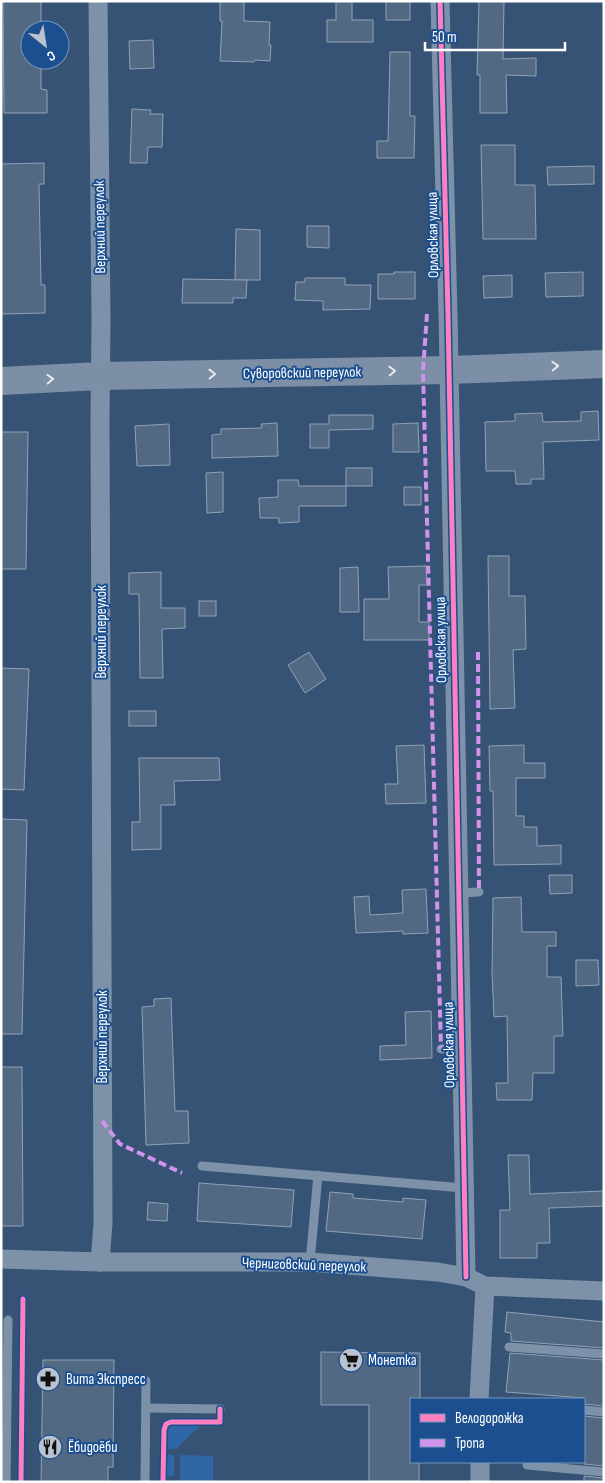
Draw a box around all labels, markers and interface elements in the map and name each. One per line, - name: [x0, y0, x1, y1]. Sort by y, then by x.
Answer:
- north arrow: [20, 20, 70, 70]
- scale bar: [425, 20, 565, 52]
- text: 50 m: [432, 28, 457, 47]
- text: С: [44, 47, 59, 65]
- street label: Верхний переулок: [90, 180, 110, 274]
- street label: Орловская улица: [423, 191, 443, 278]
- one-way arrow: [551, 361, 559, 371]
- street label: Суворовский переулок: [243, 362, 362, 384]
- one-way arrow: [389, 366, 397, 376]
- one-way arrow: [209, 369, 217, 379]
- one-way arrow: [46, 373, 54, 384]
- street label: Верхний переулок: [92, 585, 111, 679]
- street label: Орловская улица: [431, 596, 451, 683]
- street label: Верхний переулок: [93, 990, 112, 1084]
- street label: Орловская улица: [439, 1001, 459, 1088]
- street label: Черниговский переулок: [242, 1253, 367, 1277]
- supermarket icon: Монетка: [338, 1347, 364, 1373]
- place label: Монетка: [368, 1351, 417, 1370]
- pharmacy icon: Вита Экспресс: [35, 1366, 61, 1392]
- place label: Вита Экспресс: [66, 1370, 146, 1389]
- legend: [410, 1398, 585, 1463]
- text: Велодорожка: [455, 1409, 524, 1428]
- restaurant icon: Ёбидоёби: [37, 1434, 63, 1460]
- text: Тропа: [455, 1434, 485, 1453]
- place label: Ёбидоёби: [68, 1438, 118, 1457]

